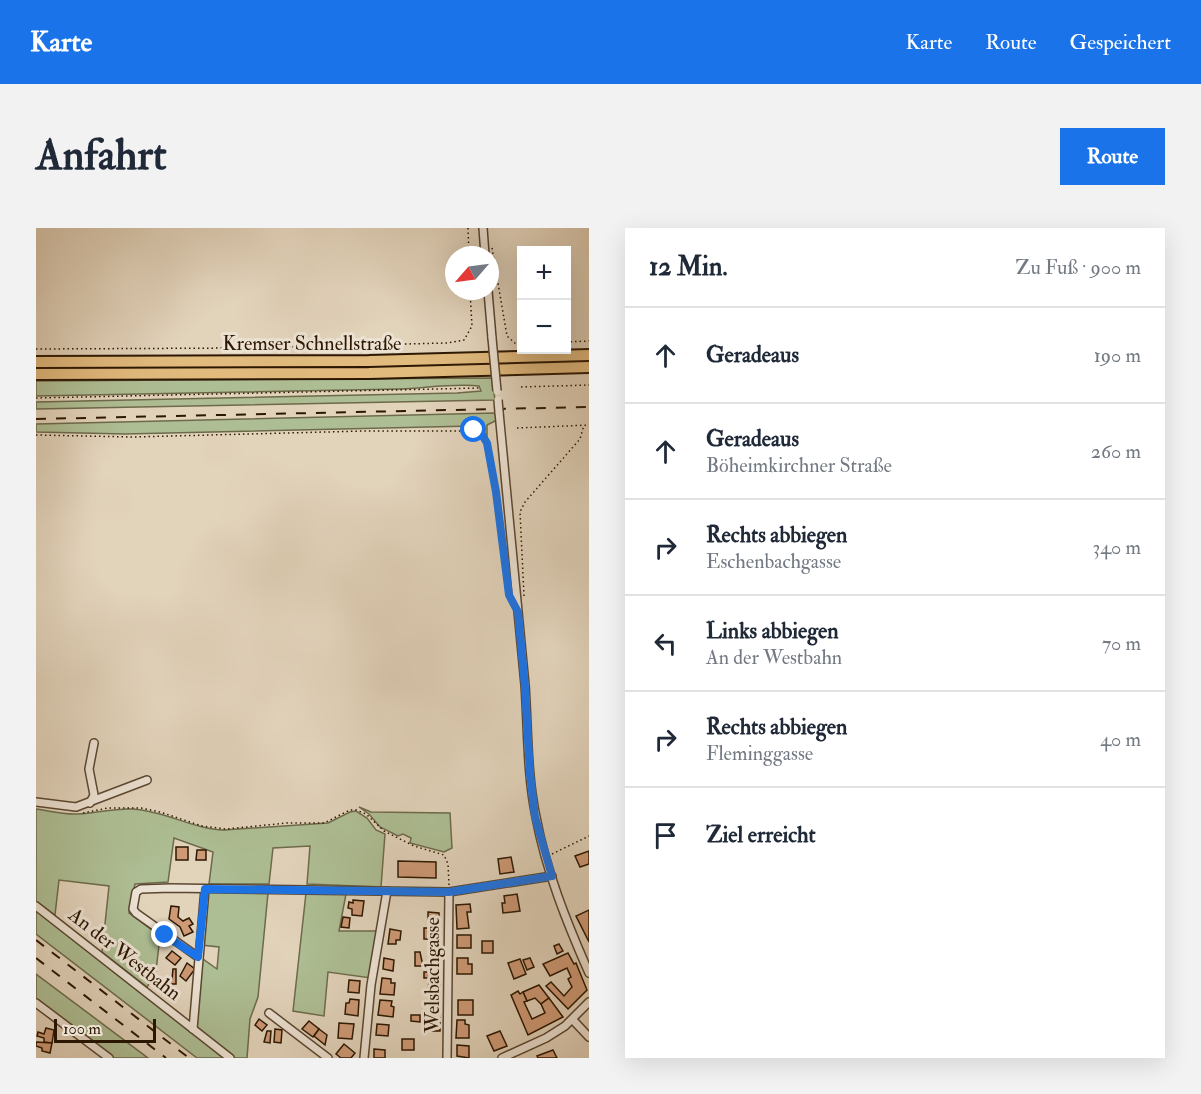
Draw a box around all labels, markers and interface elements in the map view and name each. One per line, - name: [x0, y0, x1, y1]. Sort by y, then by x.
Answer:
- text: Karte: [30, 25, 92, 60]
- text: Karte: [906, 29, 952, 56]
- text: Route: [985, 29, 1037, 56]
- text: Gespeichert: [1070, 29, 1171, 56]
- button: Route: [1060, 128, 1165, 185]
- text: Anfahrt: [36, 130, 167, 182]
- north arrow: [445, 246, 499, 300]
- map controls: [517, 246, 571, 354]
- button: +: [517, 246, 571, 300]
- text: 12 Min.: [649, 251, 727, 283]
- text: Zu Fuß · 900 m: [1015, 255, 1141, 280]
- button: −: [517, 300, 571, 354]
- street label: Kremser Schnellstraße: [223, 331, 401, 356]
- icon: ahead: [649, 339, 682, 372]
- text: Geradeaus: [706, 341, 799, 369]
- text: 190 m: [1094, 343, 1141, 368]
- route start: [460, 416, 486, 442]
- text: Geradeaus: [706, 425, 799, 453]
- icon: ahead: [649, 435, 682, 468]
- text: 260 m: [1091, 439, 1141, 464]
- text: Böheimkirchner Straße: [706, 453, 892, 478]
- text: Rechts abbiegen: [706, 521, 847, 549]
- icon: right: [649, 531, 682, 564]
- text: 340 m: [1093, 535, 1141, 560]
- text: Eschenbachgasse: [706, 549, 841, 574]
- text: Links abbiegen: [706, 617, 839, 645]
- icon: left: [649, 627, 682, 660]
- text: 70 m: [1102, 631, 1141, 656]
- text: An der Westbahn: [706, 645, 842, 670]
- text: Rechts abbiegen: [706, 713, 847, 741]
- icon: right: [649, 723, 682, 756]
- text: 40 m: [1100, 727, 1141, 752]
- text: Fleminggasse: [706, 741, 813, 766]
- icon: arrive: [649, 819, 682, 852]
- text: Ziel erreicht: [706, 821, 816, 849]
- street label: An der Westbahn: [63, 902, 186, 1006]
- street label: Welsbachgasse: [420, 917, 445, 1034]
- route end: [151, 921, 177, 947]
- scale bar: [54, 1016, 156, 1044]
- text: 100 m: [63, 1019, 101, 1039]

